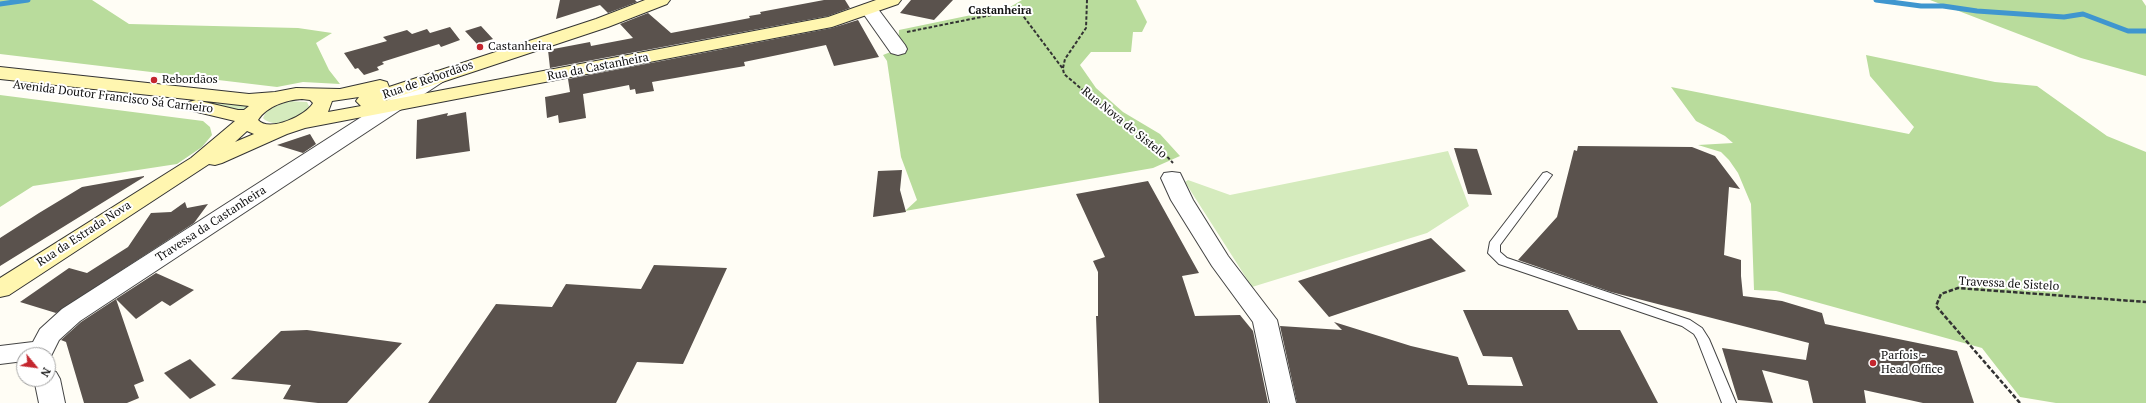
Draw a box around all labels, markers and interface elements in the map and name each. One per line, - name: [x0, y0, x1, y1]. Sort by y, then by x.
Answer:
- district label: Castanheira: [968, 4, 1032, 18]
- place label: Castanheira: [488, 40, 552, 54]
- marker: Castanheira: [475, 42, 485, 52]
- street label: Rua da Castanheira: [546, 50, 650, 84]
- street label: Rua de Rebordãos: [381, 58, 475, 102]
- place label: Rebordãos: [162, 73, 218, 87]
- marker: Rebordãos: [149, 75, 159, 85]
- street label: Avenida Doutor Francisco Sá Carneiro: [12, 78, 214, 116]
- street label: Rua Nova de Sistelo: [1079, 84, 1169, 162]
- street label: Travessa da Castanheira: [153, 183, 269, 265]
- street label: Rua da Estrada Nova: [34, 198, 134, 270]
- street label: Travessa de Sistelo: [1958, 274, 2060, 294]
- north arrow: [16, 347, 56, 387]
- place label: Parfois - Head Office: [1881, 349, 1943, 377]
- marker: Parfois - Head Office: [1868, 358, 1878, 368]
- text: N: [37, 365, 54, 379]

